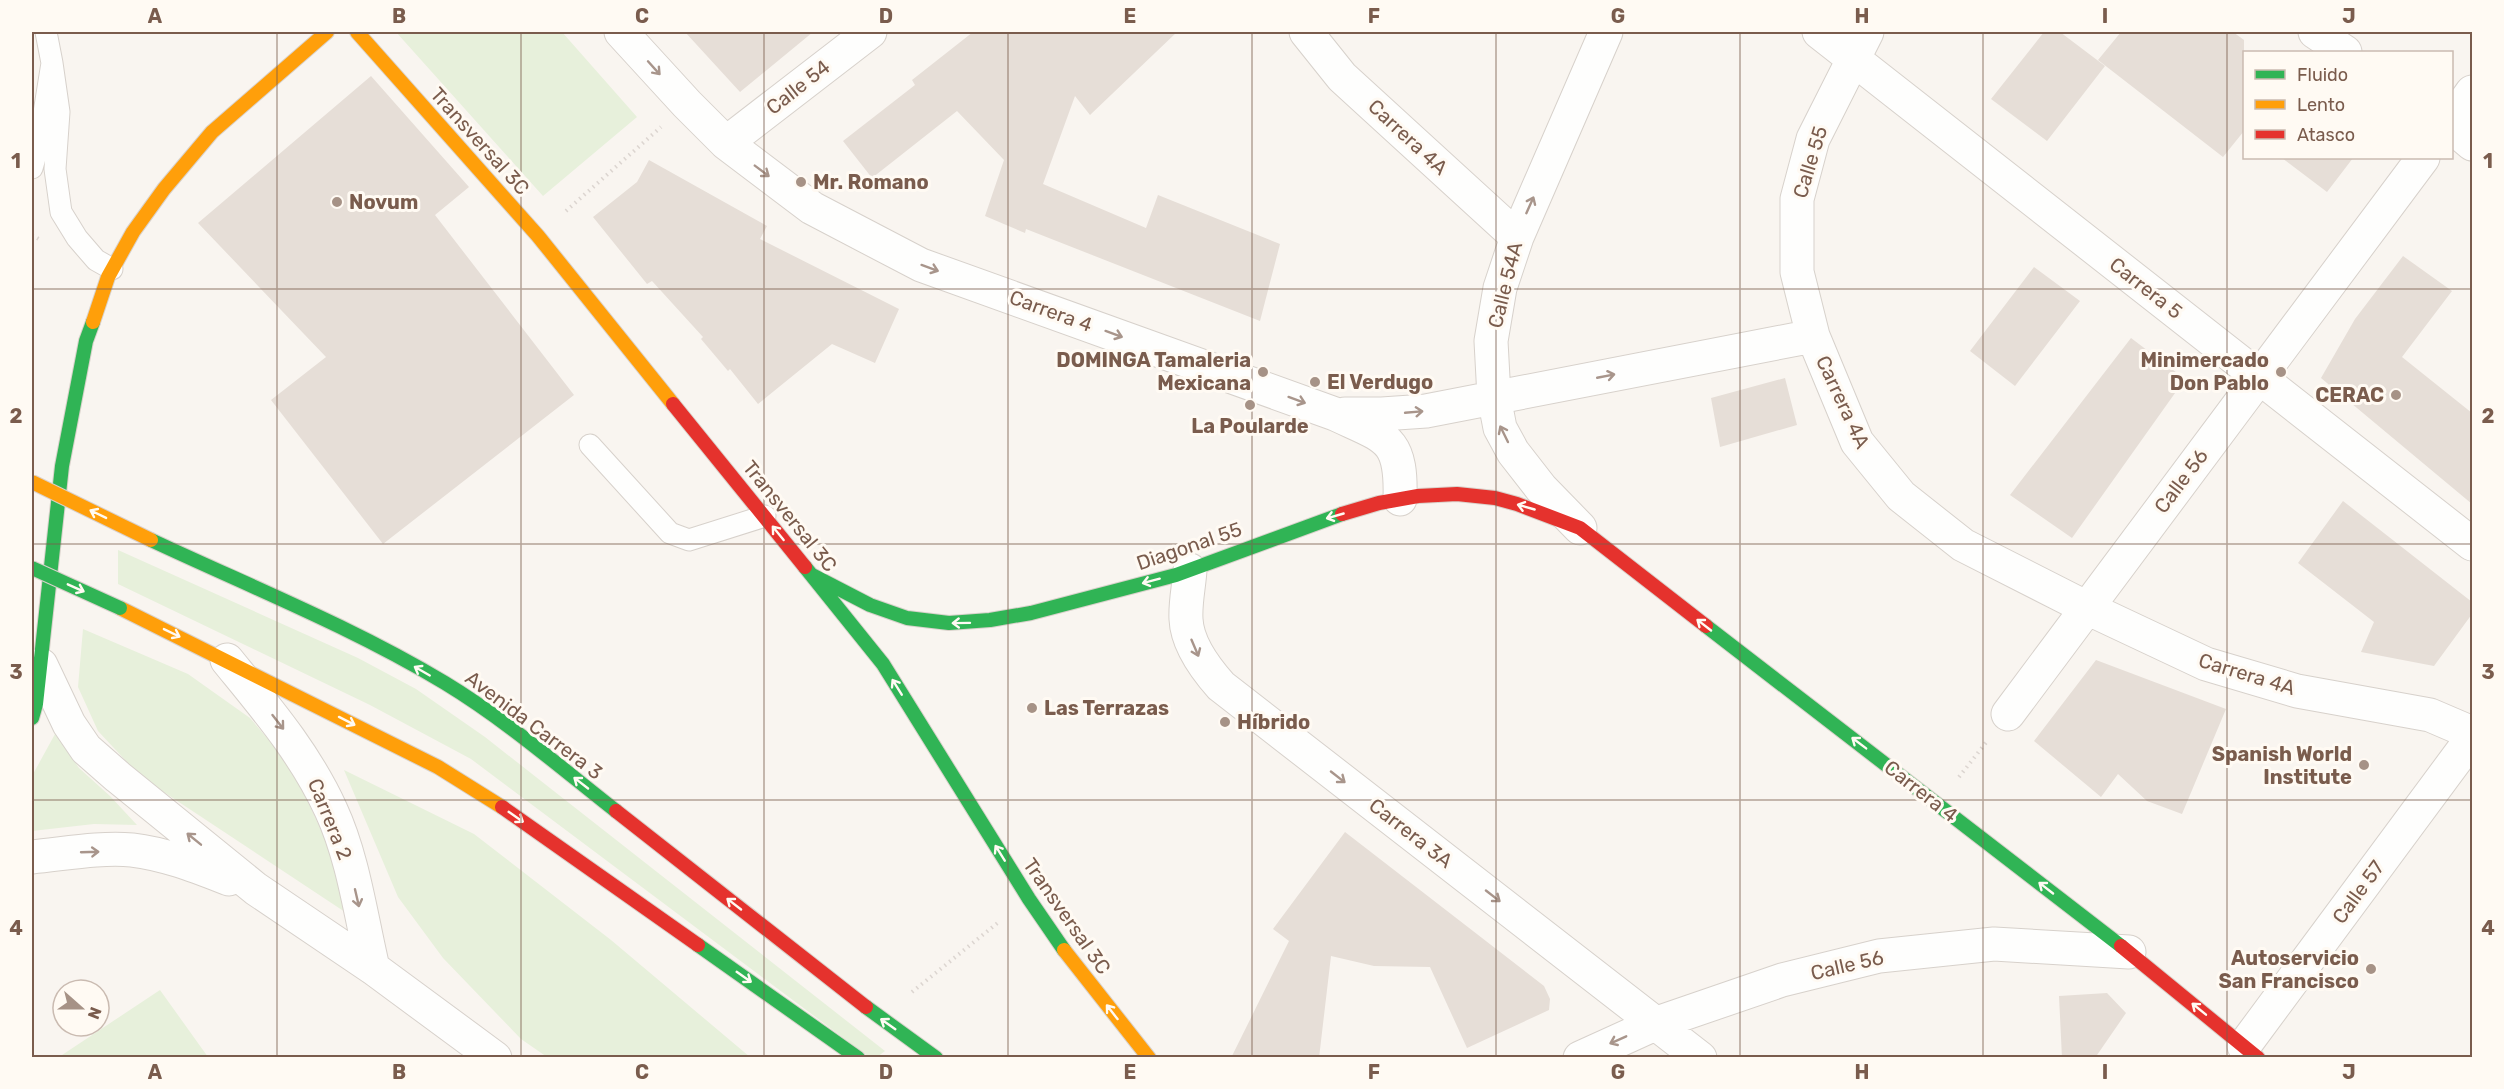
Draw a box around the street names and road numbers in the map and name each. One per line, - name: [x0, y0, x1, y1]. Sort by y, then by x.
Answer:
- street label: Calle 54: [761, 55, 835, 119]
- street label: Transversal 3C: [425, 82, 535, 200]
- street label: Carrera 4A: [1363, 94, 1453, 180]
- street label: Calle 55: [1788, 123, 1832, 201]
- street label: Calle 54A: [1483, 239, 1527, 331]
- street label: Carrera 5: [2105, 252, 2187, 324]
- street label: Carrera 4: [1006, 285, 1096, 337]
- street label: Carrera 4A: [1811, 352, 1875, 452]
- street label: Calle 56: [2149, 444, 2213, 518]
- street label: Transversal 3C: [738, 456, 842, 576]
- street label: Diagonal 55: [1133, 517, 1245, 575]
- street label: Carrera 4A: [2196, 648, 2298, 700]
- street label: Avenida Carrera 3: [461, 666, 607, 784]
- street label: Carrera 4: [1880, 755, 1962, 827]
- street label: Carrera 2: [303, 775, 357, 863]
- street label: Carrera 3A: [1364, 793, 1458, 873]
- street label: Transversal 3C: [1018, 853, 1116, 979]
- street label: Calle 57: [2327, 856, 2389, 928]
- street label: Calle 56: [1808, 945, 1886, 985]

